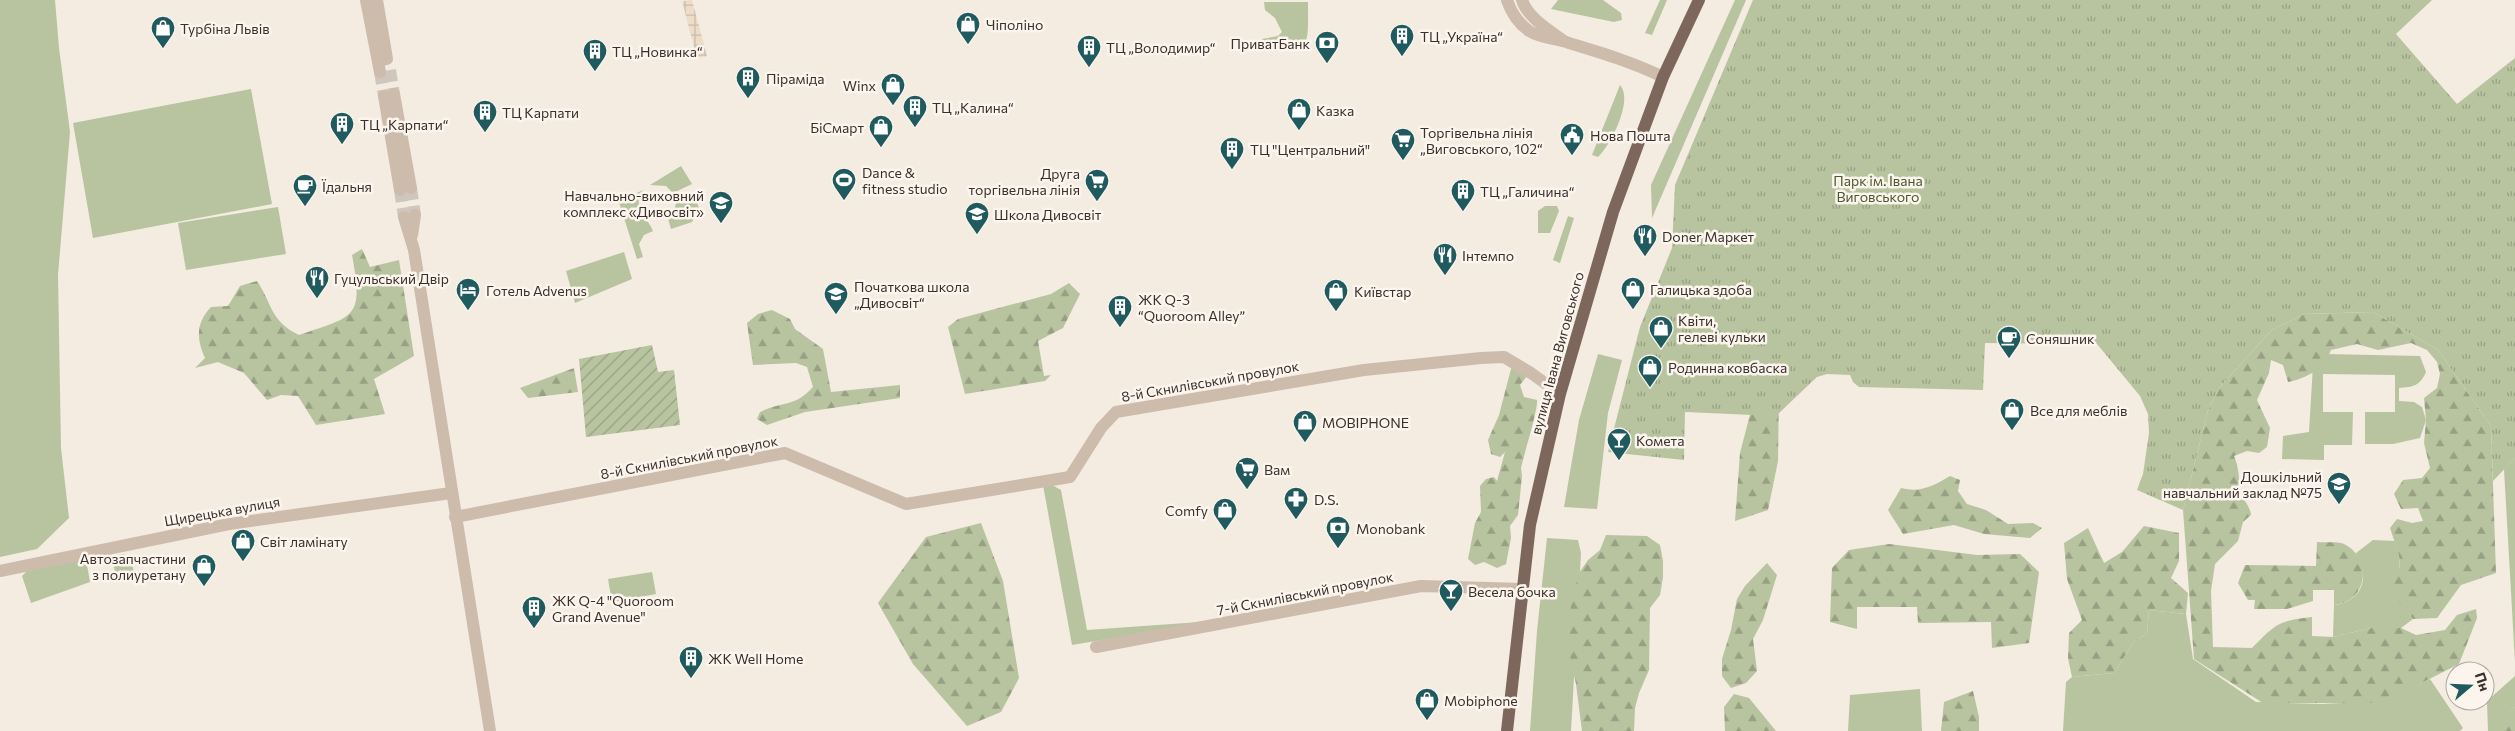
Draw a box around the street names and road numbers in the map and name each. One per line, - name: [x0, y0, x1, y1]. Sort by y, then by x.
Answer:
- street label: вулиця Івана Виговського: [1527, 270, 1587, 436]
- street label: 8-й Скнилівський провулок: [1120, 357, 1301, 405]
- street label: 8-й Скнилівський провулок: [599, 431, 780, 483]
- street label: Щирецька вулиця: [163, 492, 281, 530]
- street label: 7-й Скнилівський провулок: [1215, 567, 1395, 618]

